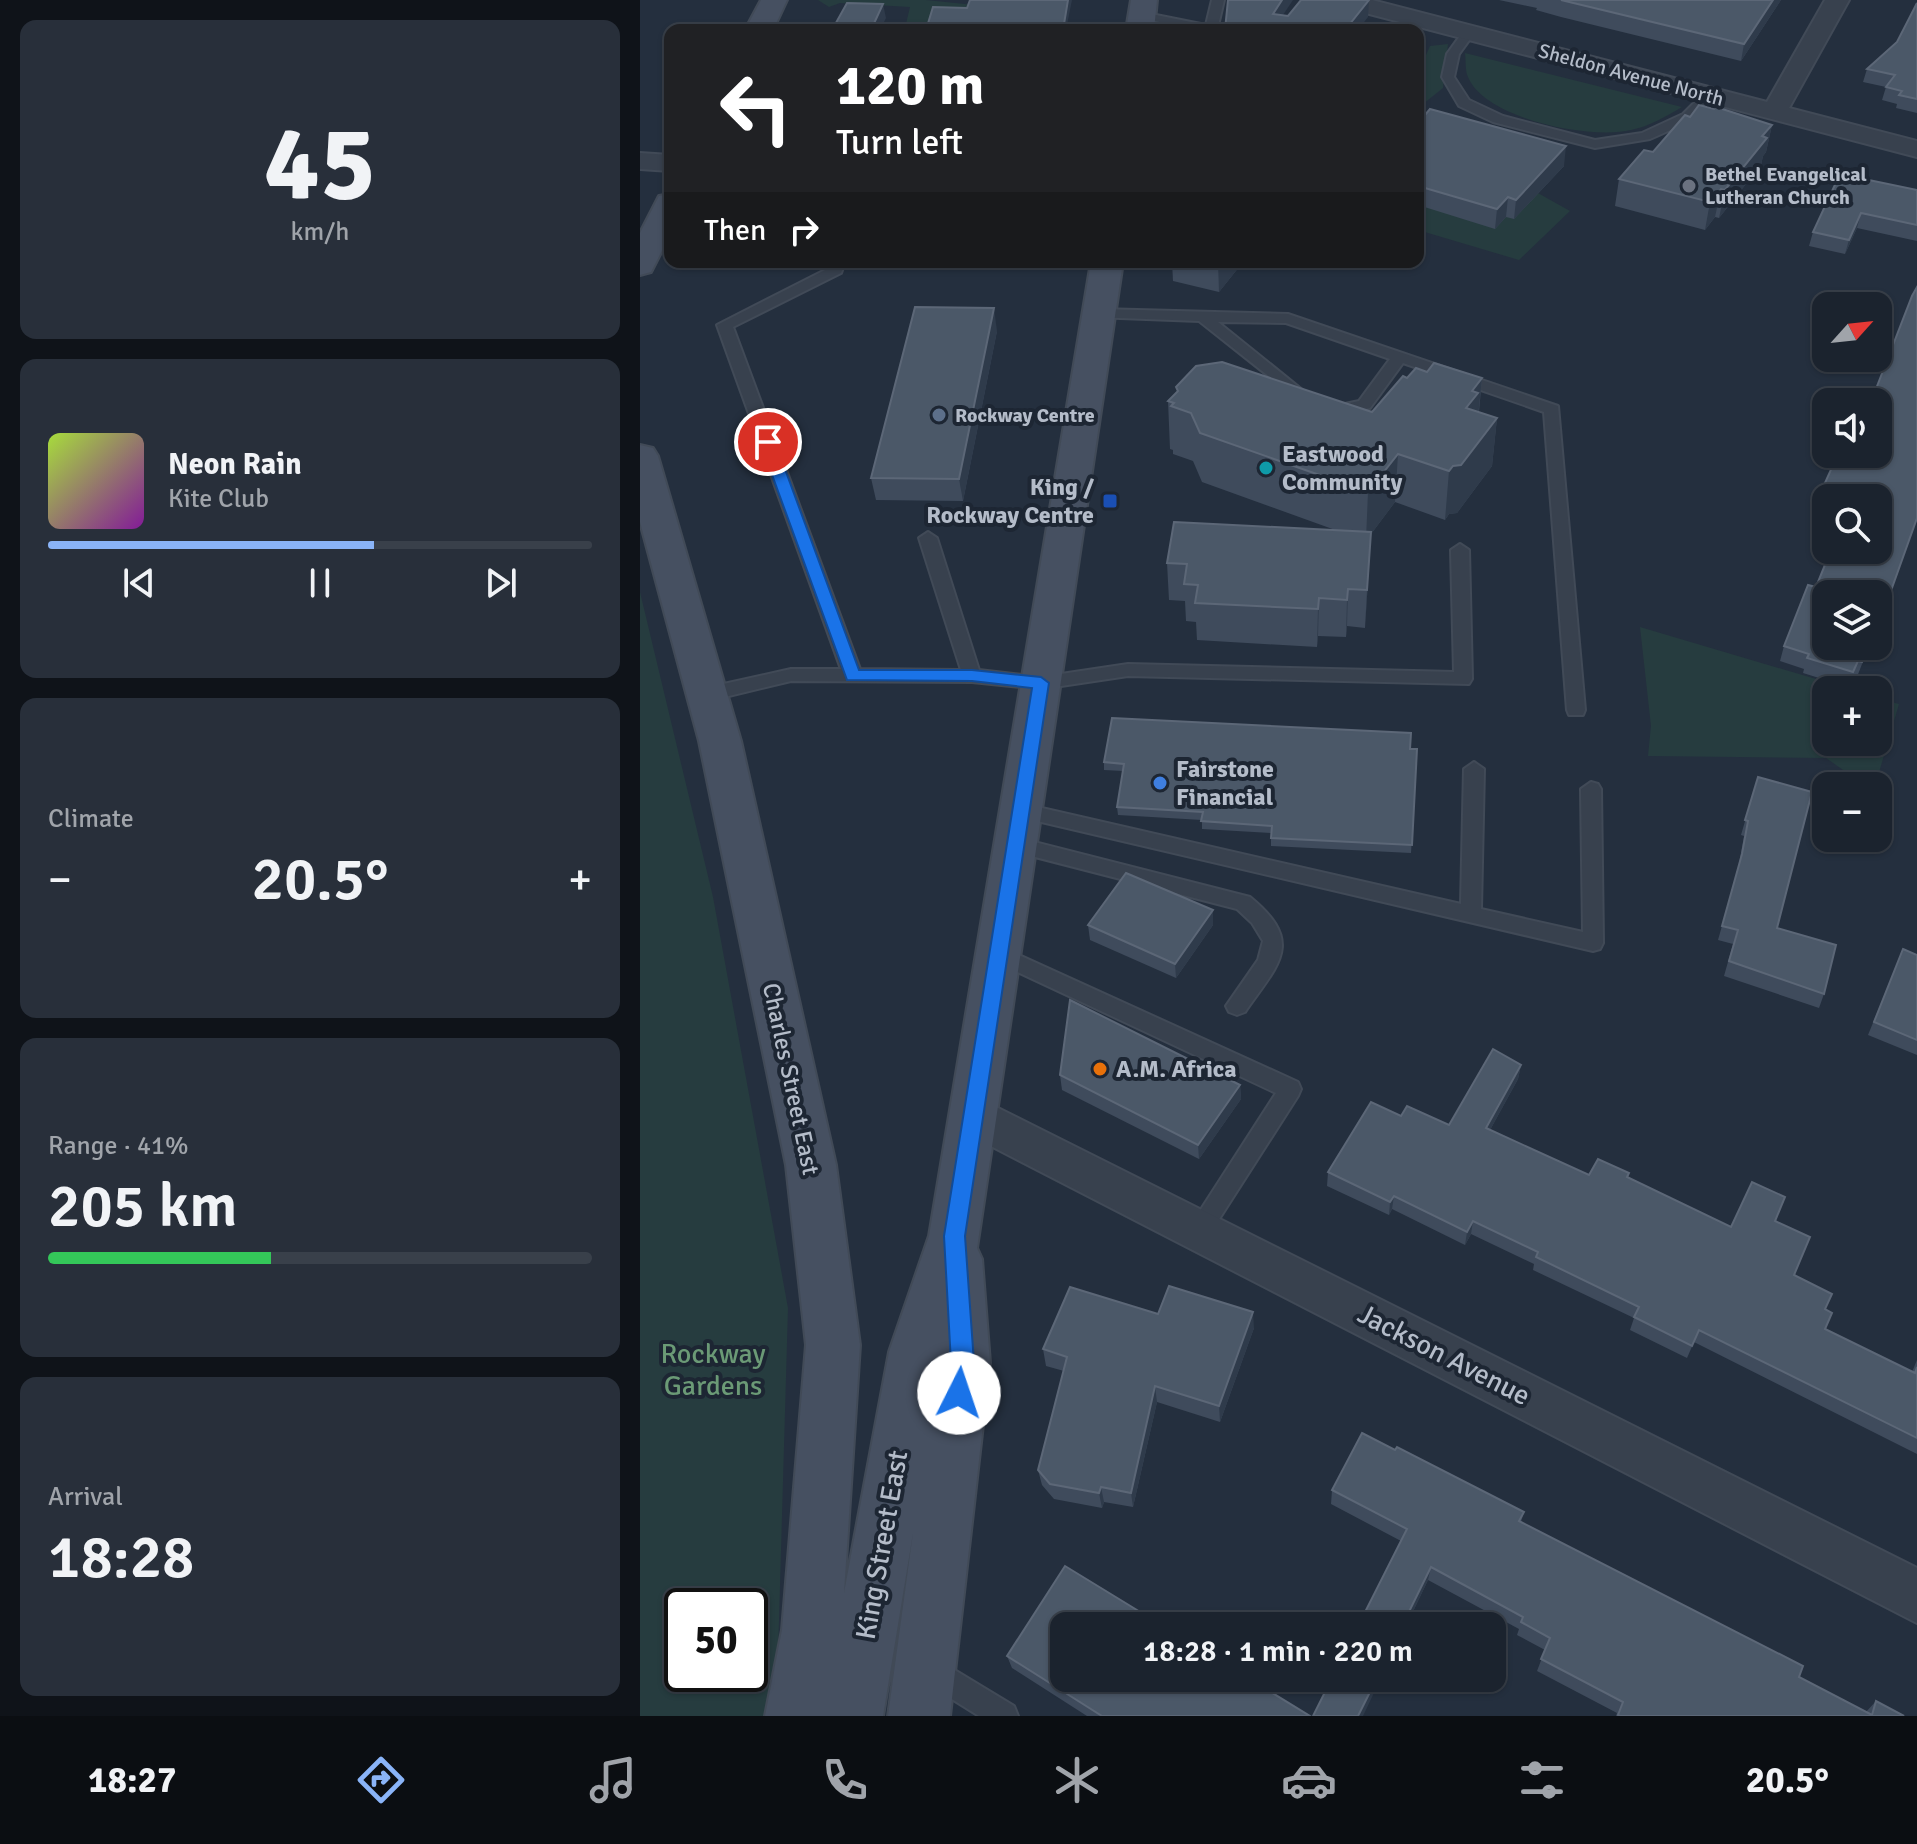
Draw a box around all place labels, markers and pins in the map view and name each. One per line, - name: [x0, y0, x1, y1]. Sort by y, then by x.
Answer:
- place label: Bethel Evangelical Lutheran Church: [1705, 162, 1867, 210]
- marker: Bethel Evangelical Lutheran Church: [1680, 177, 1698, 195]
- place label: Rockway Centre: [955, 403, 1095, 428]
- marker: Rockway Centre: [930, 406, 948, 424]
- pin: [734, 408, 802, 476]
- place label: Eastwood Community: [1282, 439, 1402, 497]
- marker: Eastwood Community: [1257, 459, 1275, 477]
- place label: King / Rockway Centre: [926, 472, 1094, 530]
- marker: King / Rockway Centre: [1101, 492, 1119, 510]
- place label: Fairstone Financial: [1176, 754, 1274, 812]
- marker: Fairstone Financial: [1151, 774, 1169, 792]
- place label: A.M. Africa: [1116, 1054, 1237, 1084]
- marker: A.M. Africa: [1091, 1060, 1109, 1078]

